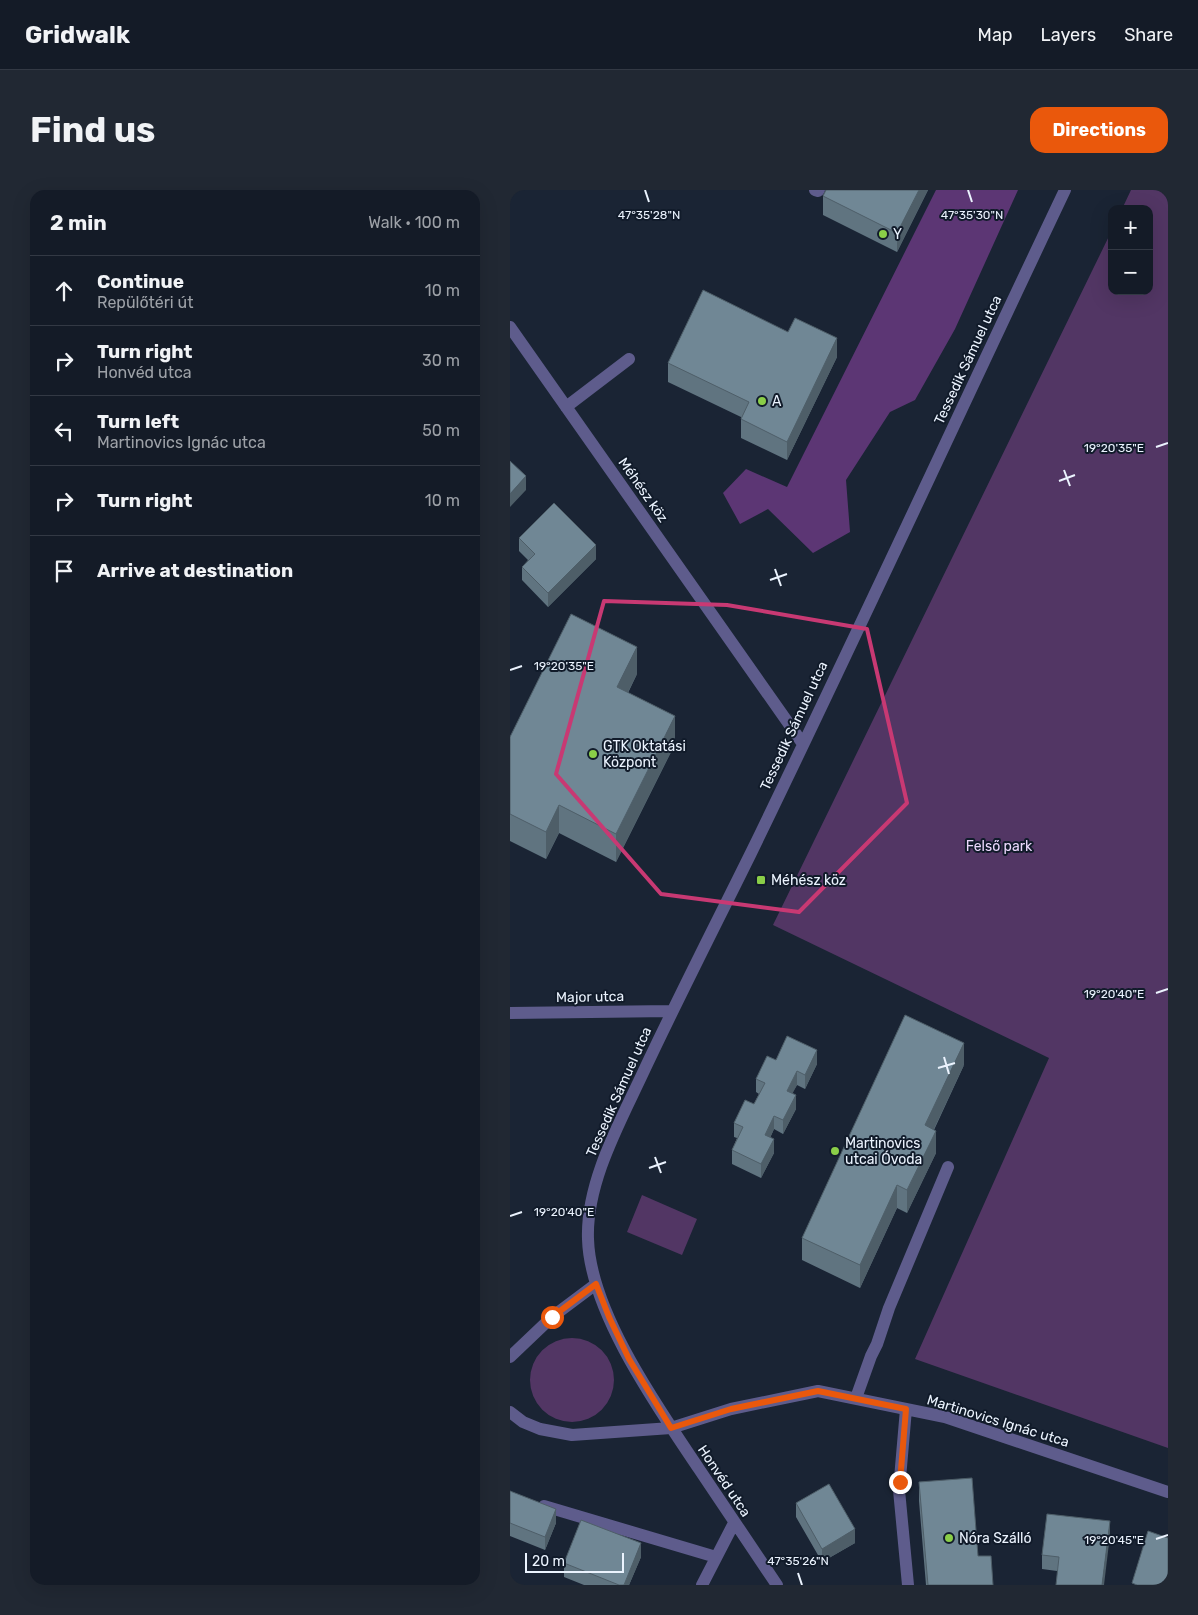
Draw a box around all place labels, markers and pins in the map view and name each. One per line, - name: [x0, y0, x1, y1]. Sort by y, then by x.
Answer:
- place label: Y: [893, 226, 902, 243]
- marker: Y: [877, 228, 889, 240]
- place label: A: [772, 393, 782, 410]
- marker: A: [756, 395, 768, 407]
- place label: GTK Oktatási Központ: [603, 738, 686, 771]
- marker: GTK Oktatási Központ: [587, 748, 599, 760]
- place label: Méhész köz: [771, 872, 846, 889]
- marker: Méhész köz: [755, 874, 767, 886]
- place label: Martinovics utcai Óvoda: [845, 1135, 922, 1168]
- marker: Martinovics utcai Óvoda: [829, 1145, 841, 1157]
- place label: Nóra Szálló: [959, 1530, 1032, 1547]
- marker: Nóra Szálló: [943, 1532, 955, 1544]

